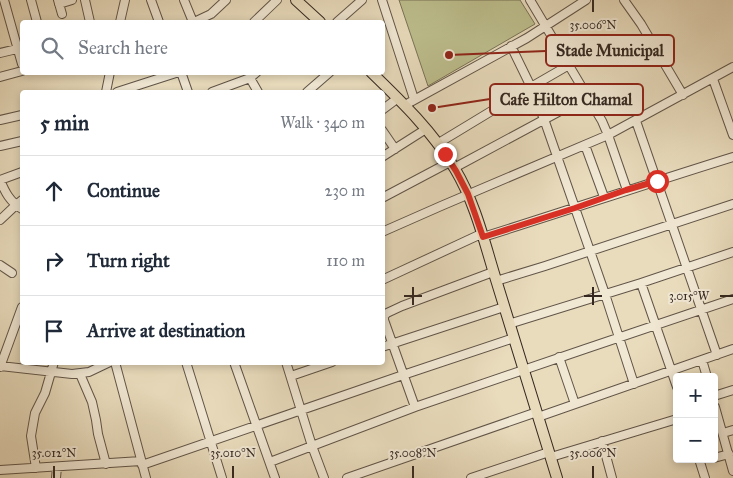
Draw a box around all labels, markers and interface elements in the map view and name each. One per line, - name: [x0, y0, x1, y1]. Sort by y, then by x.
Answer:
- text: 35.006°N: [569, 18, 617, 32]
- search box: [20, 20, 385, 75]
- icon: search: [38, 34, 66, 62]
- callout: Stade Municipal: [546, 35, 674, 66]
- text: Search here: [78, 36, 168, 59]
- text: Stade Municipal: [556, 41, 665, 61]
- callout: Cafe Hilton Chamal: [490, 84, 643, 115]
- text: Cafe Hilton Chamal: [500, 90, 633, 109]
- text: 5 min: [40, 110, 89, 136]
- text: Walk · 340 m: [280, 113, 365, 132]
- route end: [434, 143, 457, 166]
- route start: [646, 170, 669, 193]
- icon: ahead: [40, 177, 68, 205]
- text: Continue: [87, 179, 160, 202]
- text: 230 m: [325, 181, 365, 200]
- icon: right: [40, 247, 68, 275]
- text: Turn right: [87, 249, 170, 272]
- text: 110 m: [326, 251, 365, 270]
- text: 3.015°W: [669, 289, 710, 303]
- icon: arrive: [40, 317, 68, 345]
- text: Arrive at destination: [87, 319, 245, 342]
- map controls: [673, 373, 718, 463]
- button: +: [673, 373, 718, 418]
- button: −: [673, 418, 718, 463]
- text: 35.012°N: [32, 446, 76, 460]
- text: 35.010°N: [210, 446, 256, 460]
- text: 35.008°N: [389, 446, 437, 460]
- text: 35.006°N: [569, 446, 617, 460]

